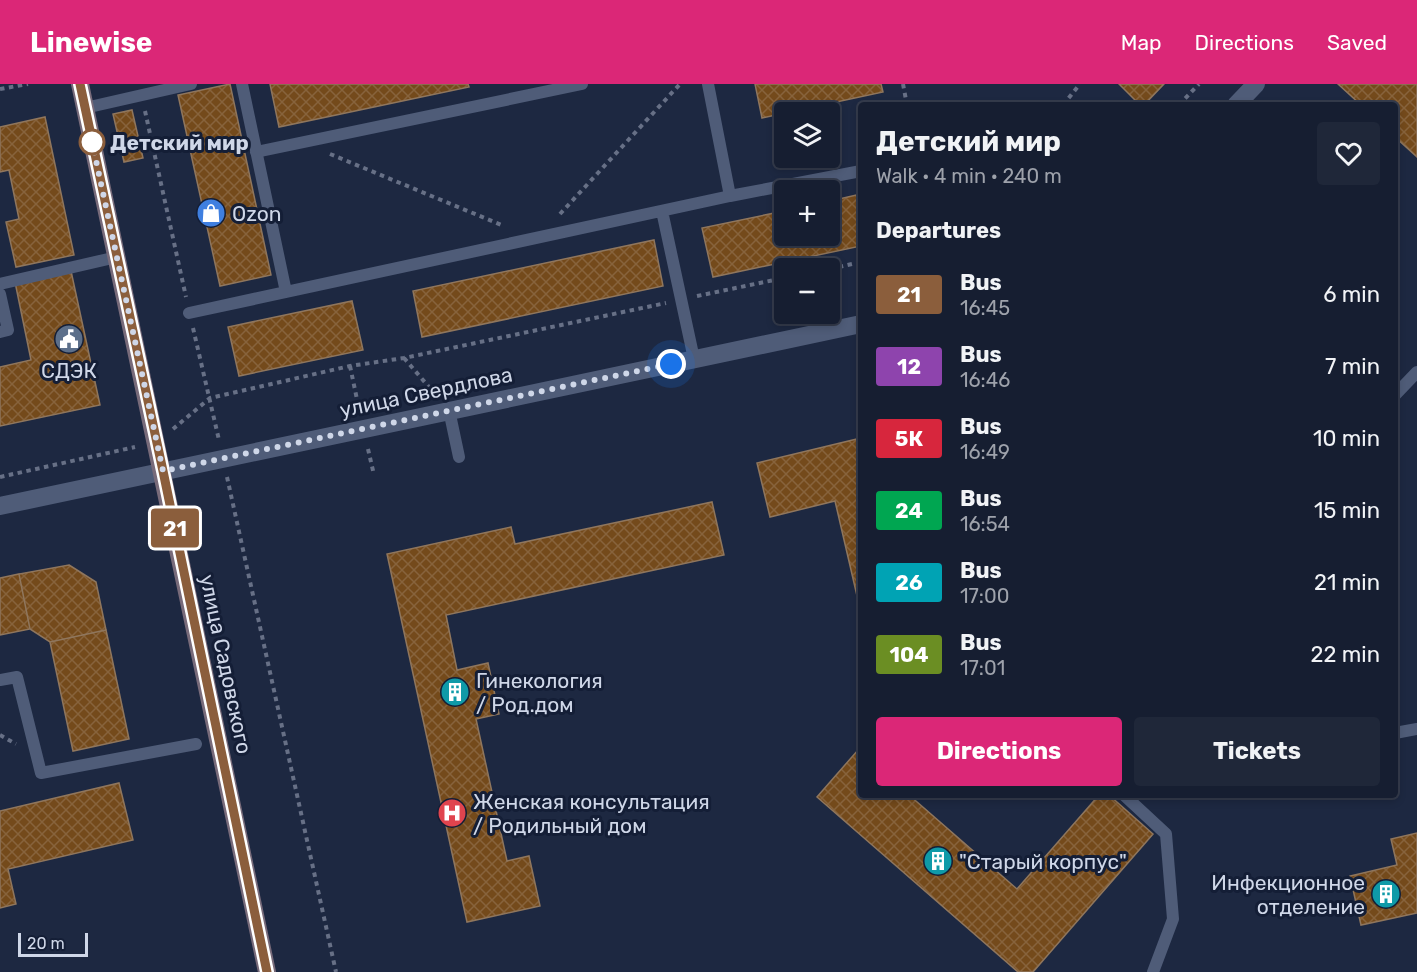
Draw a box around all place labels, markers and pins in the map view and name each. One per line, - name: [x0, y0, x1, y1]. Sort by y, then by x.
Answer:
- marker: Детский мир: [79, 129, 105, 155]
- place label: Детский мир: [110, 130, 249, 155]
- shop icon: Ozon: [195, 197, 227, 229]
- place label: Ozon: [232, 201, 282, 226]
- public building icon: СДЭК: [53, 323, 85, 355]
- place label: СДЭК: [41, 358, 97, 383]
- place label: Гинекология / Род.дом: [476, 668, 603, 717]
- building icon: Гинекология / Род.дом: [439, 676, 471, 708]
- place label: Женская консультация / Родильный дом: [473, 789, 710, 838]
- hospital icon: Женская консультация / Родильный дом: [436, 797, 468, 829]
- building icon: "Старый корпус": [922, 845, 954, 877]
- place label: "Старый корпус": [959, 849, 1127, 874]
- place label: Инфекционное отделение: [1211, 870, 1365, 919]
- building icon: Инфекционное отделение: [1370, 878, 1402, 910]

